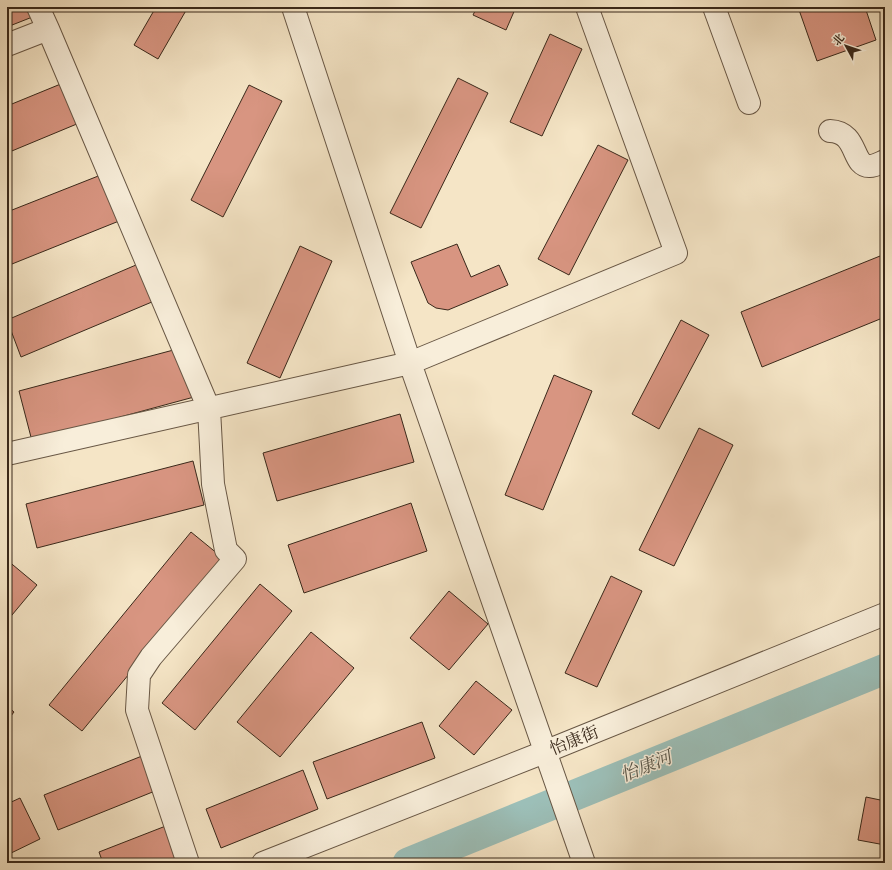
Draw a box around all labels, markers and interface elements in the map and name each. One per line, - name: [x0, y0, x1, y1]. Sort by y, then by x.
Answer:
- north arrow: [826, 26, 866, 66]
- text: 北: [829, 31, 848, 49]
- street label: 怡康街: [546, 720, 602, 761]
- water label: 怡康河: [616, 744, 679, 788]

